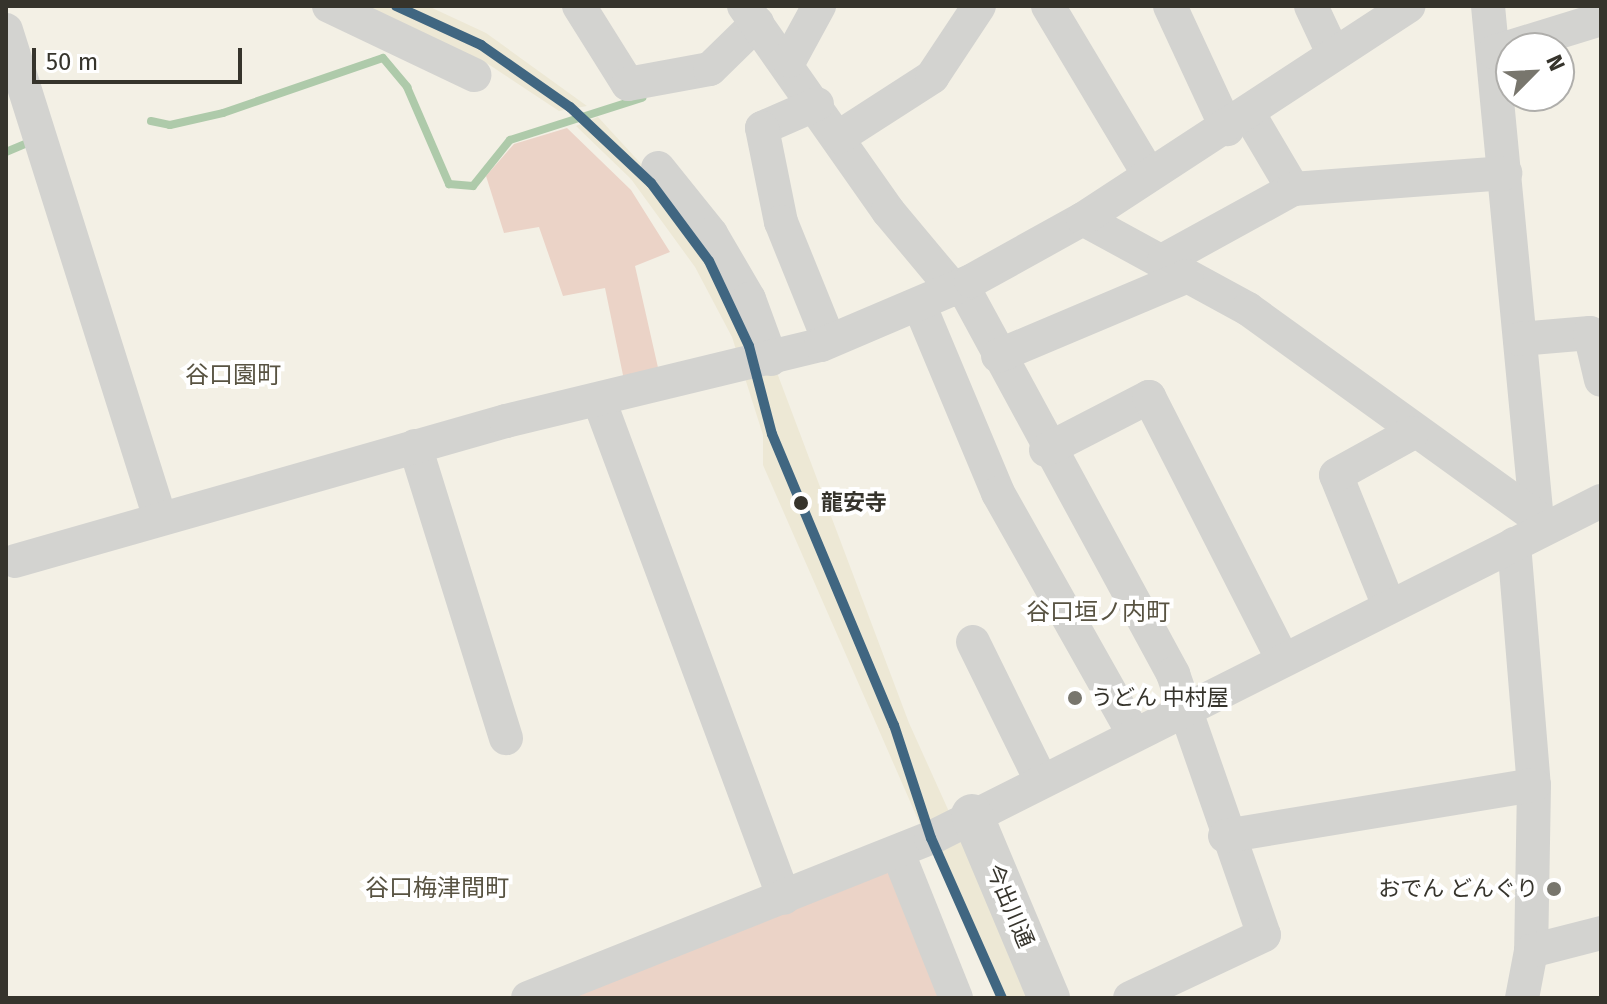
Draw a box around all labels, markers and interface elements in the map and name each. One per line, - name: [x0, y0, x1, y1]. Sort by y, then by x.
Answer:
- scale bar: [36, 32, 246, 82]
- north arrow: [1495, 32, 1575, 112]
- text: 50 m: [46, 48, 98, 76]
- text: N: [1540, 51, 1571, 75]
- district label: 谷口園町: [185, 362, 281, 390]
- marker: 龍安寺: [788, 490, 814, 516]
- place label: 龍安寺: [821, 490, 887, 516]
- district label: 谷口垣ノ内町: [1026, 599, 1170, 627]
- place label: うどん 中村屋: [1091, 685, 1229, 711]
- marker: うどん 中村屋: [1066, 689, 1084, 707]
- street label: 今出川通: [981, 860, 1039, 952]
- district label: 谷口梅津間町: [365, 875, 509, 903]
- place label: おでん どんぐり: [1378, 876, 1538, 902]
- marker: おでん どんぐり: [1545, 880, 1563, 898]

